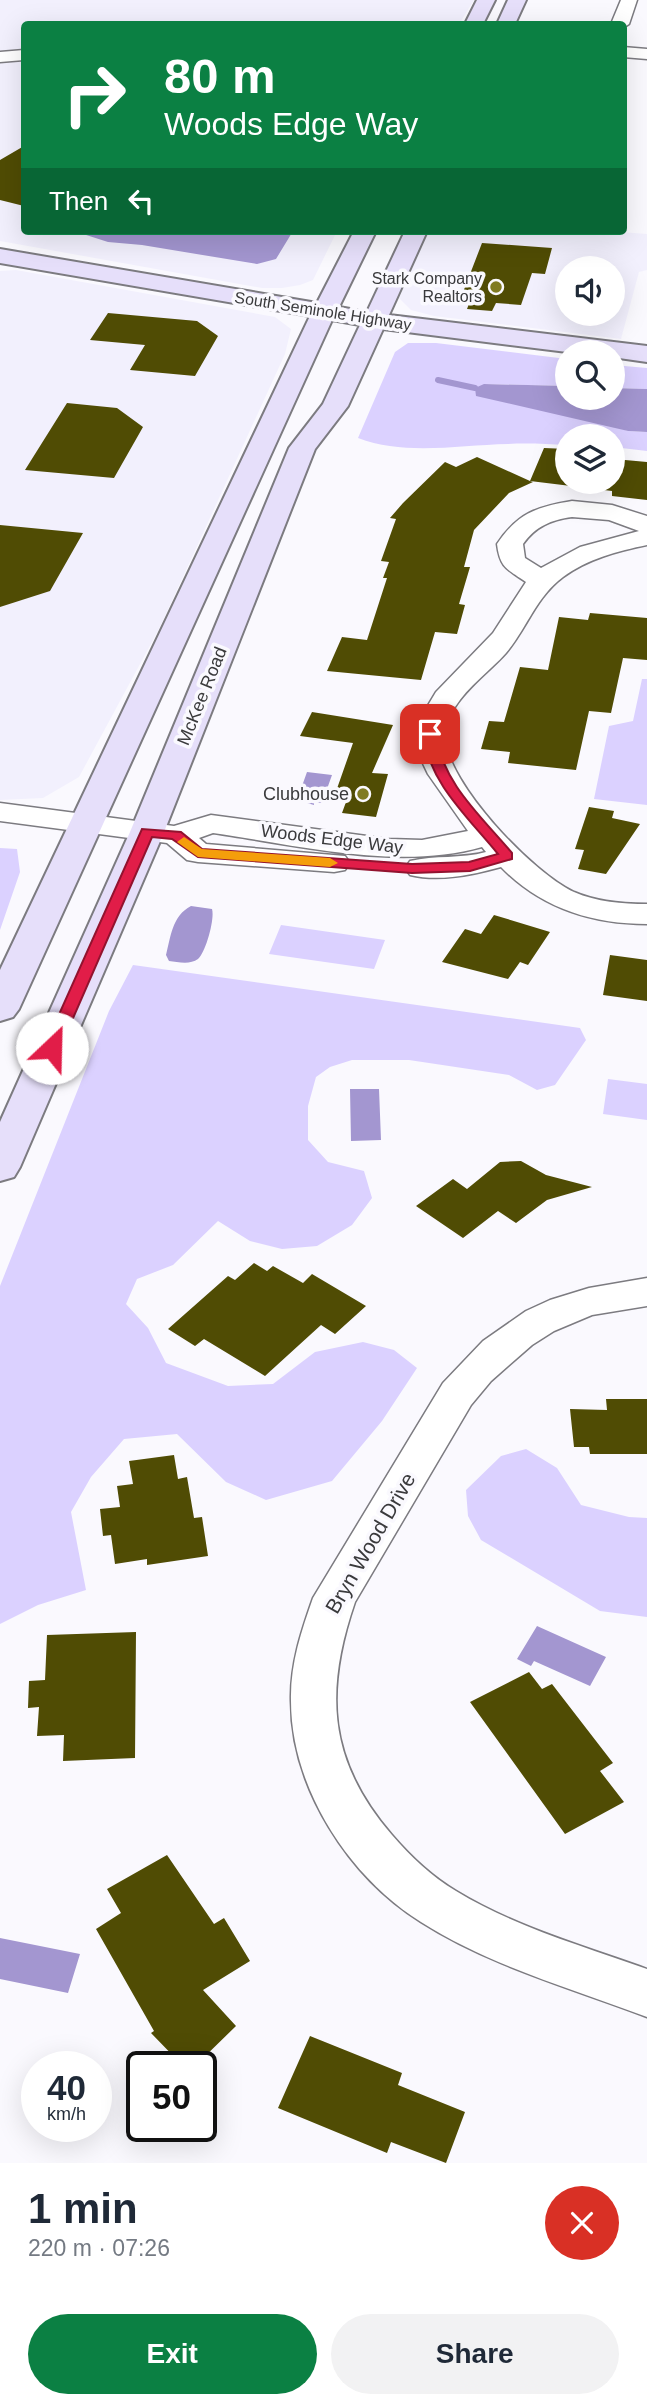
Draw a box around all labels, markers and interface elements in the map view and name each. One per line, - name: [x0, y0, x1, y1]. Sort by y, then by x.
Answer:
- icon: right: [49, 49, 140, 140]
- text: 80 m: [164, 49, 276, 103]
- text: Woods Edge Way: [164, 106, 418, 142]
- icon: left: [122, 182, 160, 220]
- text: Then: [49, 186, 108, 216]
- map controls: [555, 256, 625, 494]
- button: sound: [555, 256, 625, 326]
- place label: Stark Company Realtors: [372, 270, 482, 305]
- marker: Stark Company Realtors: [488, 279, 504, 295]
- street label: South Seminole Highway: [233, 289, 413, 333]
- button: search: [555, 340, 625, 410]
- button: layers: [555, 424, 625, 494]
- street label: McKee Road: [173, 644, 231, 748]
- pin: [400, 704, 460, 764]
- icon: arrive: [411, 715, 449, 753]
- place label: Clubhouse: [263, 784, 349, 804]
- marker: Clubhouse: [355, 786, 371, 802]
- street label: Woods Edge Way: [260, 820, 404, 858]
- position arrow: [15, 1011, 89, 1085]
- street label: Bryn Wood Drive: [320, 1469, 420, 1617]
- speed limit sign: 50: [126, 2051, 217, 2142]
- text: 40: [47, 2068, 86, 2107]
- text: km/h: [47, 2104, 86, 2124]
- text: 1 min: [28, 2185, 138, 2232]
- button: close: [545, 2186, 619, 2260]
- text: 220 m · 07:26: [28, 2235, 170, 2261]
- button: Exit: [28, 2314, 317, 2394]
- button: Share: [331, 2314, 619, 2394]

